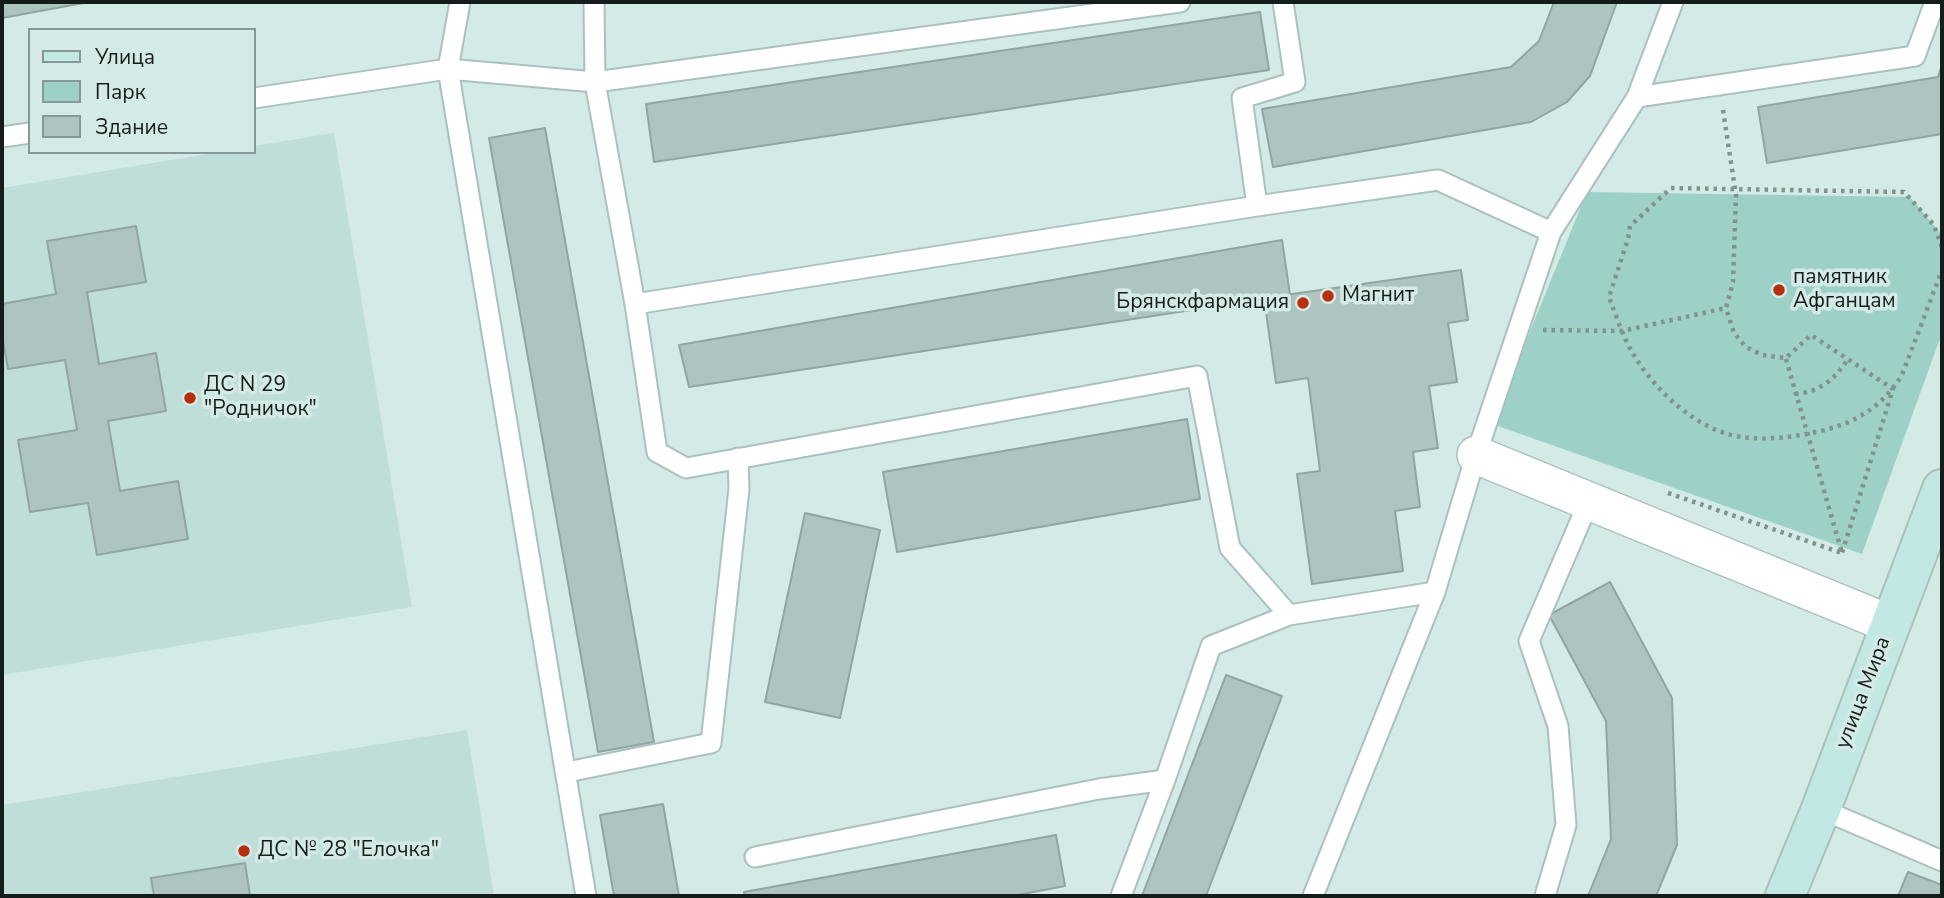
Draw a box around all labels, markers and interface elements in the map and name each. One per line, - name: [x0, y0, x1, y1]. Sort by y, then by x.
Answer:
- legend: [28, 28, 256, 154]
- text: Улица: [95, 43, 155, 71]
- text: Парк: [95, 78, 146, 106]
- text: Здание: [95, 113, 168, 141]
- place label: памятник Афганцам: [1793, 265, 1896, 315]
- marker: памятник Афганцам: [1771, 282, 1787, 298]
- place label: Магнит: [1342, 283, 1414, 309]
- marker: Магнит: [1320, 288, 1336, 304]
- place label: Брянскфармация: [1116, 290, 1289, 316]
- marker: Брянскфармация: [1295, 295, 1311, 311]
- place label: ДС N 29 "Родничок": [204, 373, 317, 423]
- marker: ДС N 29 "Родничок": [182, 390, 198, 406]
- street label: улица Мира: [1831, 633, 1897, 753]
- place label: ДС № 28 "Елочка": [258, 838, 439, 864]
- marker: ДС № 28 "Елочка": [236, 843, 252, 859]

